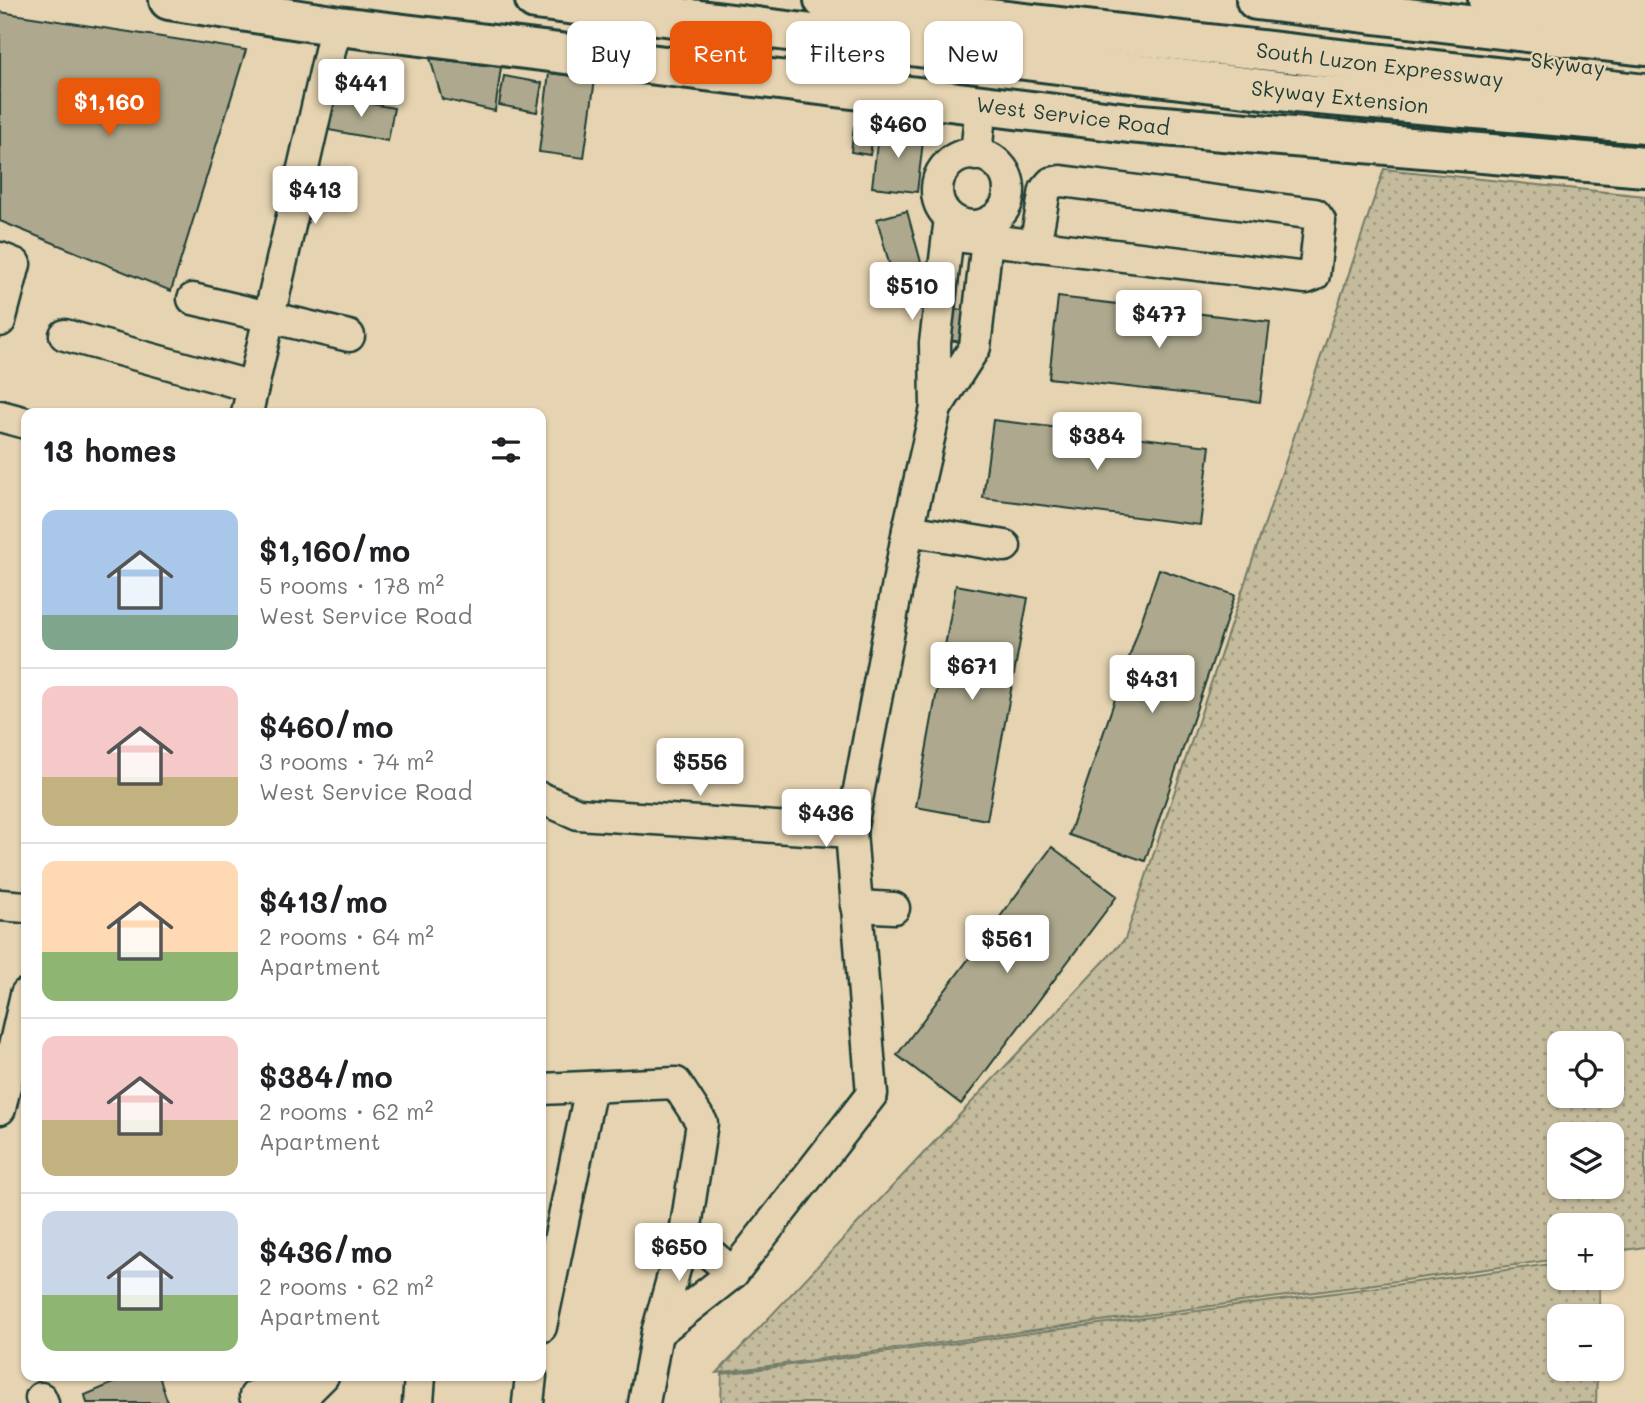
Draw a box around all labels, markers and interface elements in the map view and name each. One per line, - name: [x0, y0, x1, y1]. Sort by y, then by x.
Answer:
- chip: Buy: [567, 21, 656, 84]
- chip: Rent: [670, 21, 772, 84]
- chip: Filters: [786, 21, 910, 84]
- chip: New: [924, 21, 1023, 84]
- street label: South Luzon Expressway: [1255, 35, 1505, 93]
- street label: Skyway: [1529, 45, 1607, 81]
- pin: $441: [320, 60, 402, 119]
- text: $441: [334, 67, 388, 97]
- street label: Skyway Extension: [1250, 73, 1430, 119]
- pin: $1,160: [52, 78, 166, 138]
- text: $1,160: [74, 86, 144, 116]
- street label: West Service Road: [975, 90, 1171, 140]
- pin: $460: [857, 100, 939, 160]
- text: $460: [869, 108, 927, 138]
- pin: $413: [274, 166, 356, 226]
- text: $413: [289, 174, 341, 204]
- pin: $510: [871, 262, 953, 322]
- text: $510: [886, 270, 938, 300]
- pin: $477: [1118, 290, 1200, 350]
- text: $477: [1132, 298, 1186, 328]
- pin: $384: [1056, 412, 1138, 472]
- text: $384: [1069, 420, 1125, 450]
- text: 13 homes: [42, 430, 177, 470]
- icon: filters: [487, 431, 525, 469]
- text: $1,160/mo: [259, 530, 410, 570]
- icon: home: [98, 538, 182, 622]
- text: 5 rooms · 178 m²: [259, 570, 444, 600]
- text: West Service Road: [259, 600, 472, 630]
- pin: $671: [931, 642, 1013, 702]
- text: $671: [946, 650, 998, 680]
- pin: $431: [1111, 656, 1193, 715]
- text: $431: [1126, 663, 1178, 693]
- text: $460/mo: [259, 706, 394, 746]
- icon: home: [98, 714, 182, 798]
- pin: $556: [659, 738, 741, 798]
- text: 3 rooms · 74 m²: [259, 746, 434, 776]
- text: $556: [673, 746, 728, 776]
- text: West Service Road: [259, 776, 472, 806]
- pin: $436: [785, 790, 867, 849]
- text: $436: [798, 797, 854, 827]
- text: $413/mo: [259, 881, 387, 921]
- icon: home: [98, 889, 182, 973]
- pin: $561: [966, 916, 1048, 975]
- text: 2 rooms · 64 m²: [259, 921, 434, 951]
- text: $561: [981, 923, 1033, 953]
- text: Apartment: [259, 951, 381, 981]
- map controls: [1547, 1031, 1624, 1381]
- button: locate: [1547, 1031, 1624, 1108]
- text: $384/mo: [259, 1056, 393, 1096]
- icon: home: [98, 1064, 182, 1148]
- text: 2 rooms · 62 m²: [259, 1096, 433, 1126]
- button: layers: [1547, 1122, 1624, 1199]
- text: Apartment: [259, 1126, 381, 1156]
- button: +: [1547, 1213, 1624, 1290]
- pin: $650: [638, 1224, 720, 1283]
- text: $436/mo: [259, 1231, 392, 1271]
- text: $650: [651, 1231, 707, 1261]
- icon: home: [98, 1239, 182, 1323]
- text: 2 rooms · 62 m²: [259, 1271, 433, 1301]
- text: Apartment: [259, 1301, 381, 1331]
- button: −: [1547, 1304, 1624, 1381]

